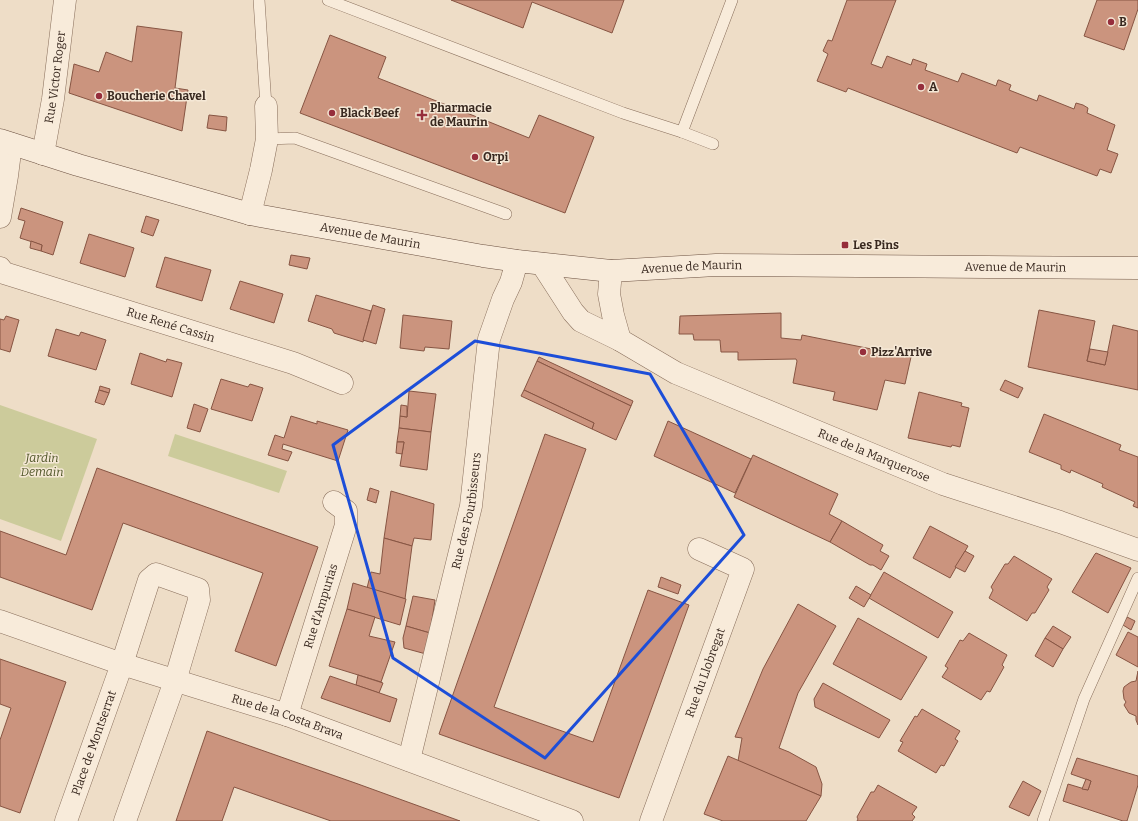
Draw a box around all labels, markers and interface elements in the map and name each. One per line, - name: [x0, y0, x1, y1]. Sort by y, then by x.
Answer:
- place label: B: [1119, 15, 1127, 29]
- marker: B: [1106, 17, 1116, 27]
- street label: Rue Victor Roger: [42, 29, 68, 124]
- place label: A: [929, 80, 938, 94]
- marker: A: [916, 82, 926, 92]
- place label: Boucherie Chavel: [107, 89, 206, 103]
- marker: Boucherie Chavel: [94, 91, 104, 101]
- place label: Pharmacie de Maurin: [430, 101, 492, 129]
- place label: Black Beef: [340, 106, 400, 120]
- marker: Black Beef: [327, 108, 337, 118]
- marker: Pharmacie de Maurin: [417, 110, 427, 120]
- place label: Orpi: [483, 150, 508, 164]
- marker: Orpi: [470, 152, 480, 162]
- street label: Avenue de Maurin: [319, 220, 422, 252]
- place label: Les Pins: [853, 238, 899, 252]
- marker: Les Pins: [840, 240, 850, 250]
- street label: Avenue de Maurin: [640, 258, 743, 276]
- street label: Avenue de Maurin: [965, 260, 1067, 274]
- street label: Rue René Cassin: [125, 305, 217, 345]
- place label: Pizz'Arrive: [871, 345, 933, 359]
- marker: Pizz'Arrive: [858, 347, 868, 357]
- street label: Rue de la Marquerose: [816, 426, 932, 485]
- park label: Jardin Demain: [20, 451, 64, 479]
- street label: Rue des Fourbisseurs: [449, 451, 484, 571]
- street label: Rue d'Ampurias: [301, 562, 341, 650]
- street label: Rue du Llobregat: [682, 625, 728, 719]
- street label: Place de Montserrat: [69, 688, 119, 797]
- street label: Rue de la Costa Brava: [230, 691, 346, 742]

